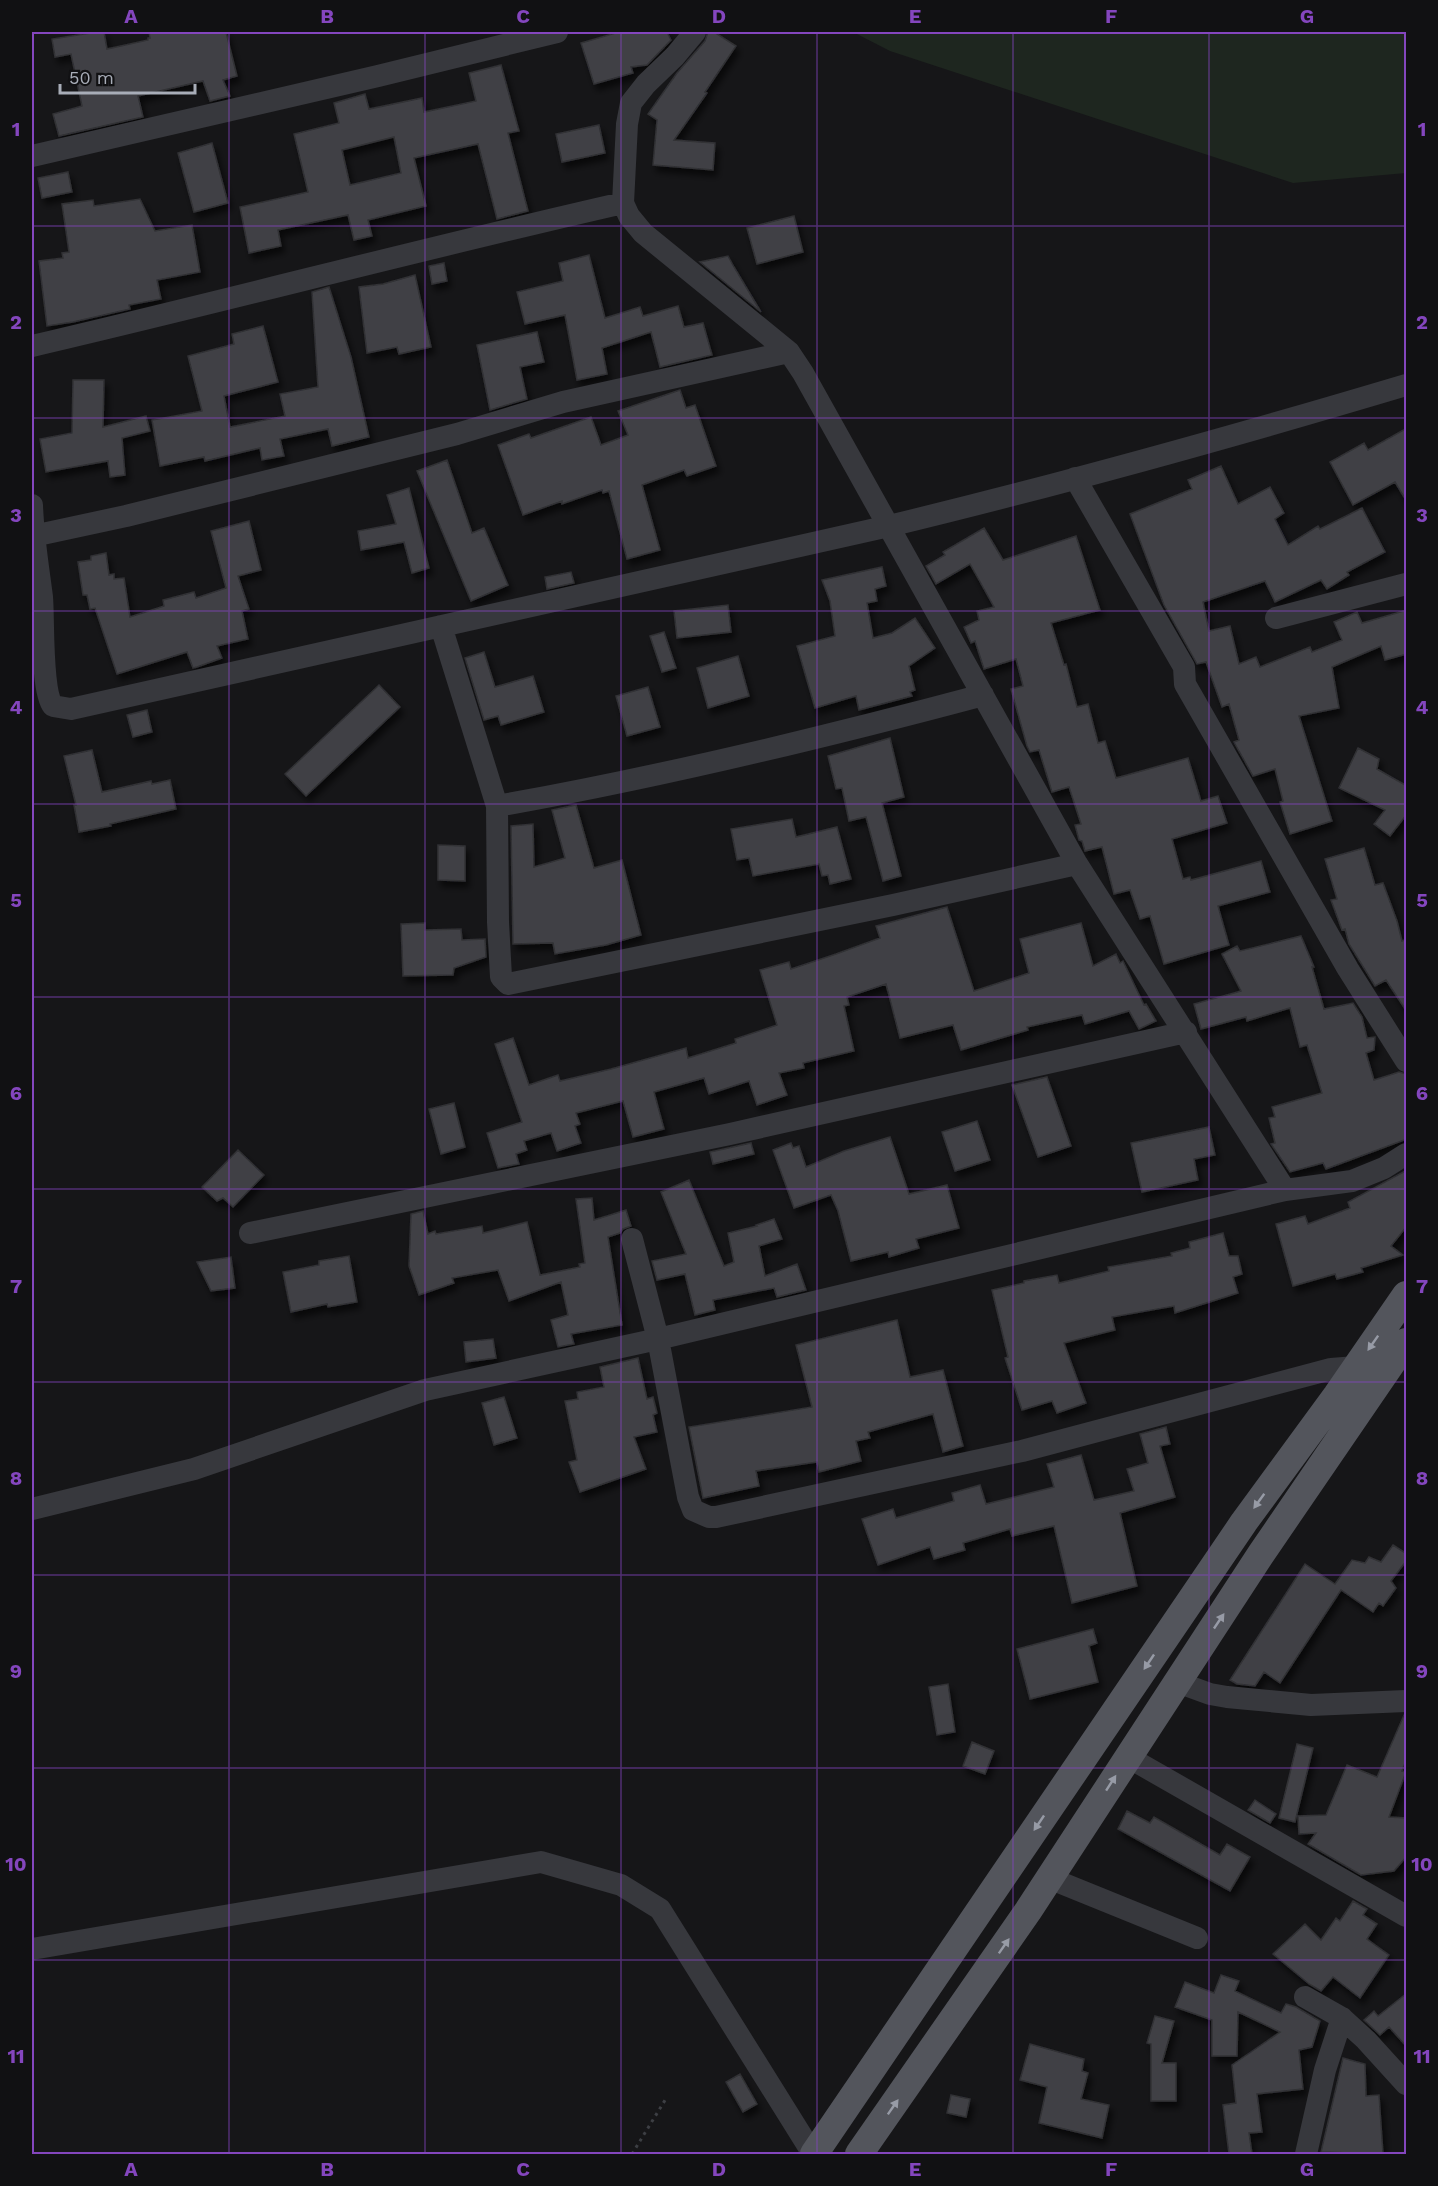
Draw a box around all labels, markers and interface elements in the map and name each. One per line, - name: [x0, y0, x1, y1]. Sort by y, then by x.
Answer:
- text: A: [124, 4, 138, 28]
- text: B: [320, 4, 334, 28]
- text: C: [516, 4, 530, 28]
- text: D: [712, 4, 726, 28]
- text: E: [909, 4, 921, 28]
- text: F: [1105, 4, 1117, 28]
- text: G: [1300, 4, 1314, 28]
- scale bar: [60, 57, 195, 95]
- text: 50 m: [69, 67, 114, 88]
- text: 1: [12, 117, 20, 141]
- text: 1: [1418, 117, 1426, 141]
- text: 2: [10, 310, 22, 334]
- text: 2: [1416, 310, 1428, 334]
- text: 3: [10, 503, 22, 527]
- text: 3: [1416, 503, 1428, 527]
- text: 4: [10, 695, 23, 719]
- text: 4: [1416, 695, 1429, 719]
- text: 5: [10, 888, 22, 912]
- text: 5: [1416, 888, 1428, 912]
- text: 6: [10, 1081, 22, 1105]
- text: 6: [1416, 1081, 1428, 1105]
- text: 7: [10, 1274, 22, 1298]
- text: 7: [1416, 1274, 1428, 1298]
- one-way arrow: [1368, 1335, 1379, 1351]
- text: 8: [10, 1466, 22, 1490]
- text: 8: [1416, 1466, 1428, 1490]
- one-way arrow: [1253, 1493, 1265, 1509]
- one-way arrow: [1213, 1613, 1225, 1629]
- one-way arrow: [1144, 1654, 1155, 1670]
- text: 9: [10, 1659, 22, 1683]
- text: 9: [1416, 1659, 1428, 1683]
- one-way arrow: [1105, 1775, 1116, 1791]
- one-way arrow: [1033, 1815, 1045, 1831]
- text: 10: [5, 1852, 27, 1876]
- text: 10: [1411, 1852, 1433, 1876]
- one-way arrow: [998, 1938, 1009, 1954]
- text: 11: [7, 2044, 25, 2068]
- text: 11: [1413, 2044, 1431, 2068]
- one-way arrow: [887, 2099, 899, 2115]
- text: A: [124, 2157, 138, 2181]
- text: B: [320, 2157, 334, 2181]
- text: C: [516, 2157, 530, 2181]
- text: D: [712, 2157, 726, 2181]
- text: E: [909, 2157, 921, 2181]
- text: F: [1105, 2157, 1117, 2181]
- text: G: [1300, 2157, 1314, 2181]

